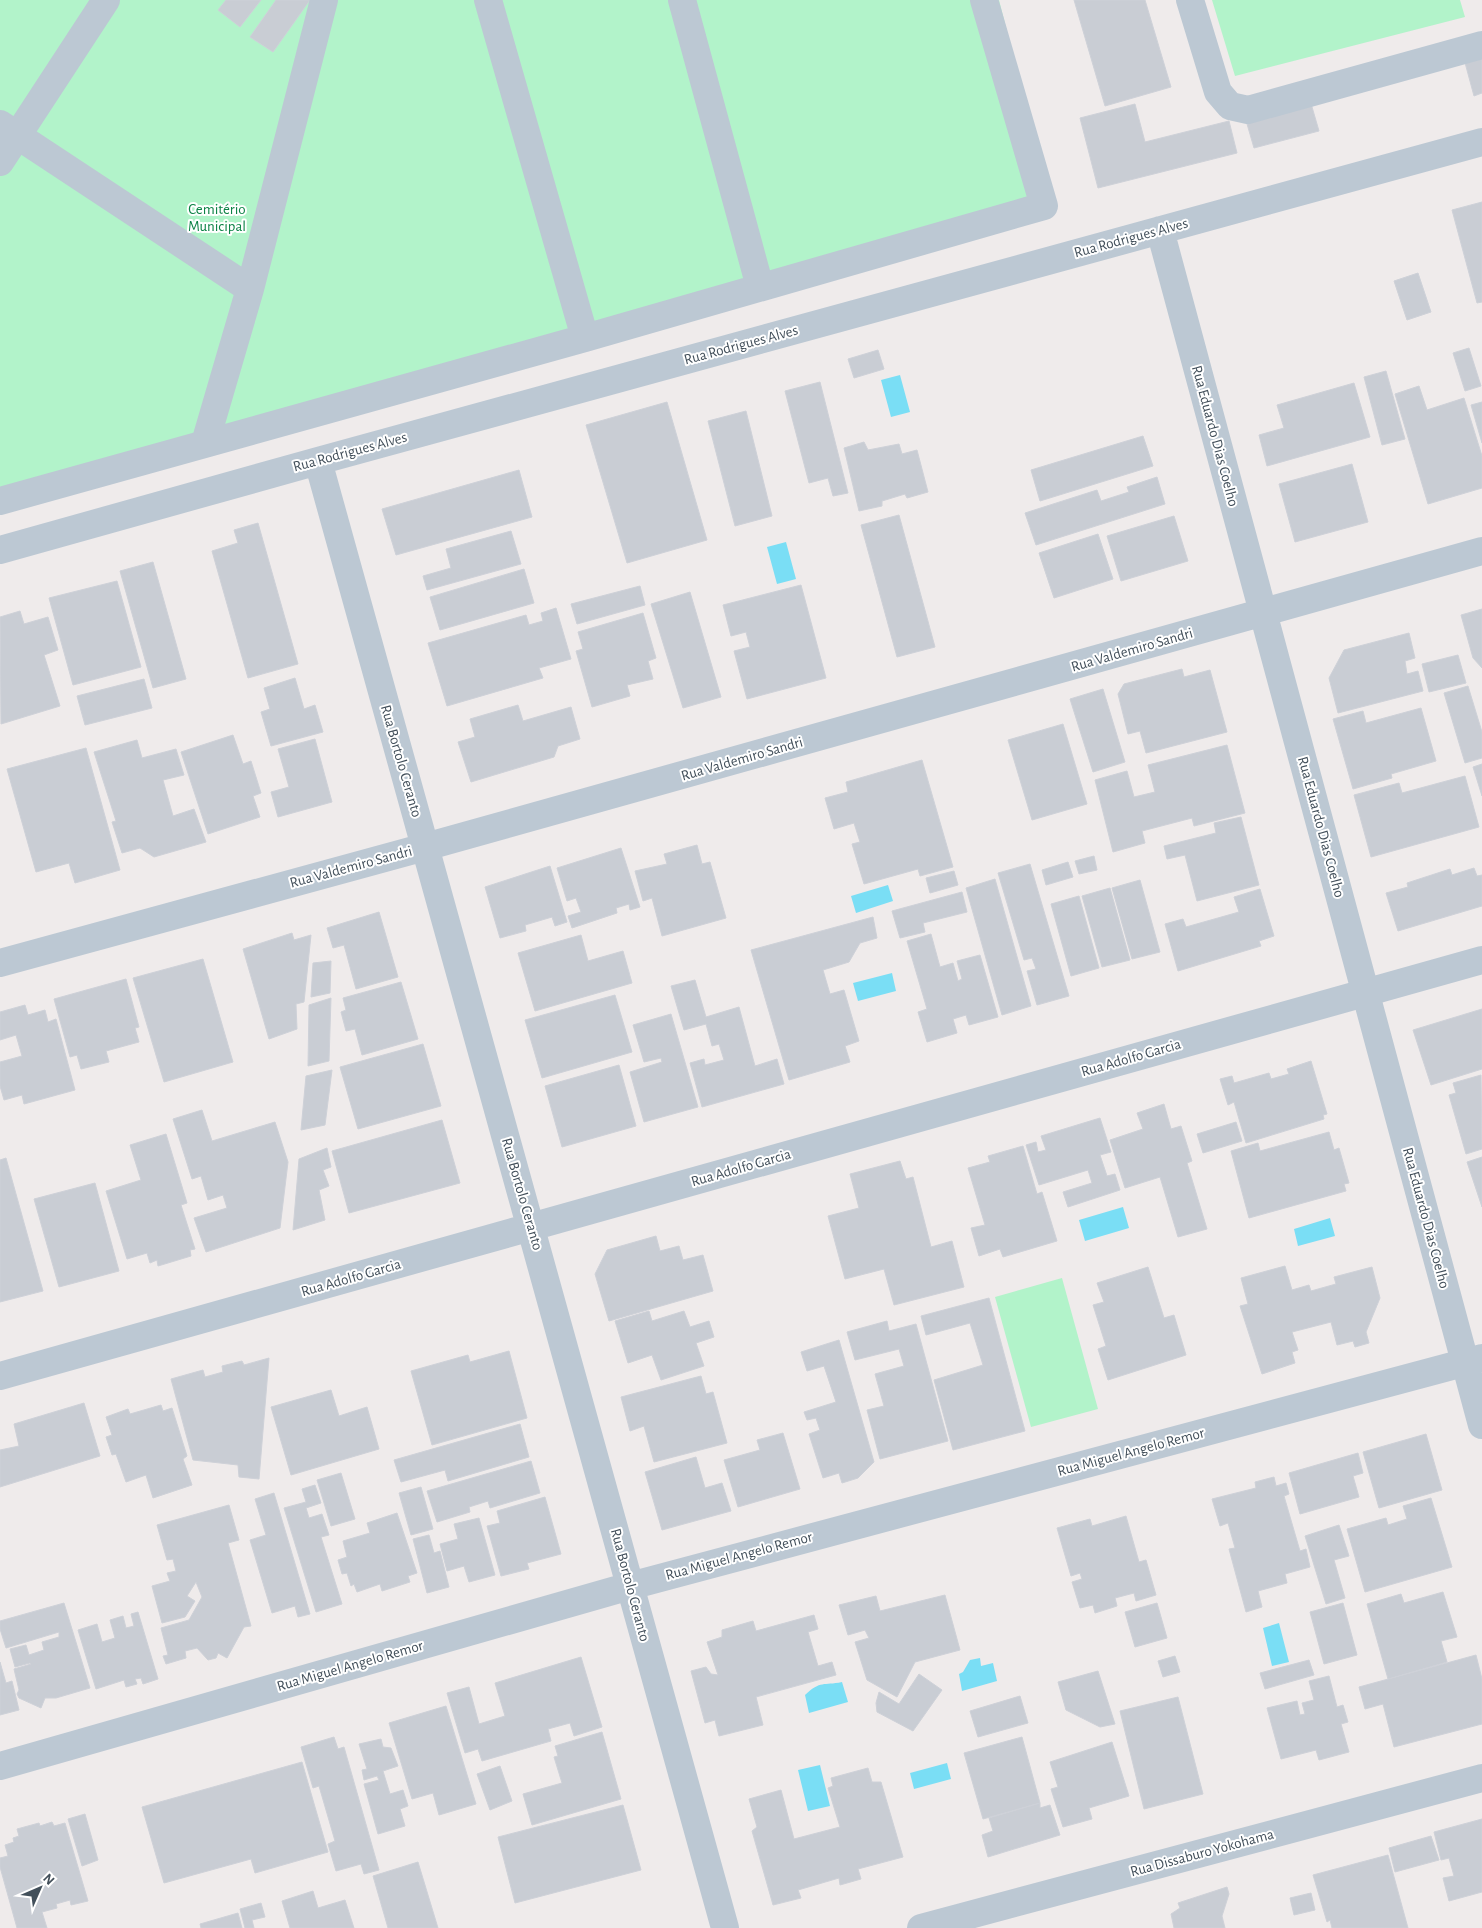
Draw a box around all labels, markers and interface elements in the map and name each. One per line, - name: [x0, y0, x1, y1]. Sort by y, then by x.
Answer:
- park label: Cemitério Municipal: [188, 202, 246, 234]
- street label: Rua Rodrigues Alves: [1072, 216, 1190, 260]
- street label: Rua Rodrigues Alves: [682, 323, 800, 367]
- street label: Rua Eduardo Dias Coelho: [1189, 364, 1241, 508]
- street label: Rua Rodrigues Alves: [291, 430, 409, 474]
- street label: Rua Valdemiro Sandri: [1069, 625, 1195, 675]
- street label: Rua Bortolo Ceranto: [378, 703, 424, 819]
- street label: Rua Valdemiro Sandri: [679, 734, 805, 784]
- street label: Rua Eduardo Dias Coelho: [1295, 755, 1347, 899]
- street label: Rua Valdemiro Sandri: [288, 843, 414, 891]
- street label: Rua Adolfo Garcia: [1079, 1037, 1183, 1079]
- street label: Rua Bortolo Ceranto: [499, 1136, 545, 1252]
- street label: Rua Eduardo Dias Coelho: [1400, 1146, 1452, 1290]
- street label: Rua Adolfo Garcia: [689, 1147, 793, 1189]
- street label: Rua Adolfo Garcia: [299, 1257, 403, 1299]
- street label: Rua Miguel Angelo Remor: [1056, 1425, 1206, 1479]
- street label: Rua Bortolo Ceranto: [608, 1527, 652, 1643]
- street label: Rua Miguel Angelo Remor: [664, 1529, 814, 1583]
- street label: Rua Miguel Angelo Remor: [275, 1638, 425, 1694]
- street label: Rua Dissaburo Yokohama: [1129, 1827, 1276, 1879]
- north arrow: [15, 1863, 65, 1913]
- text: N: [40, 1871, 57, 1888]

